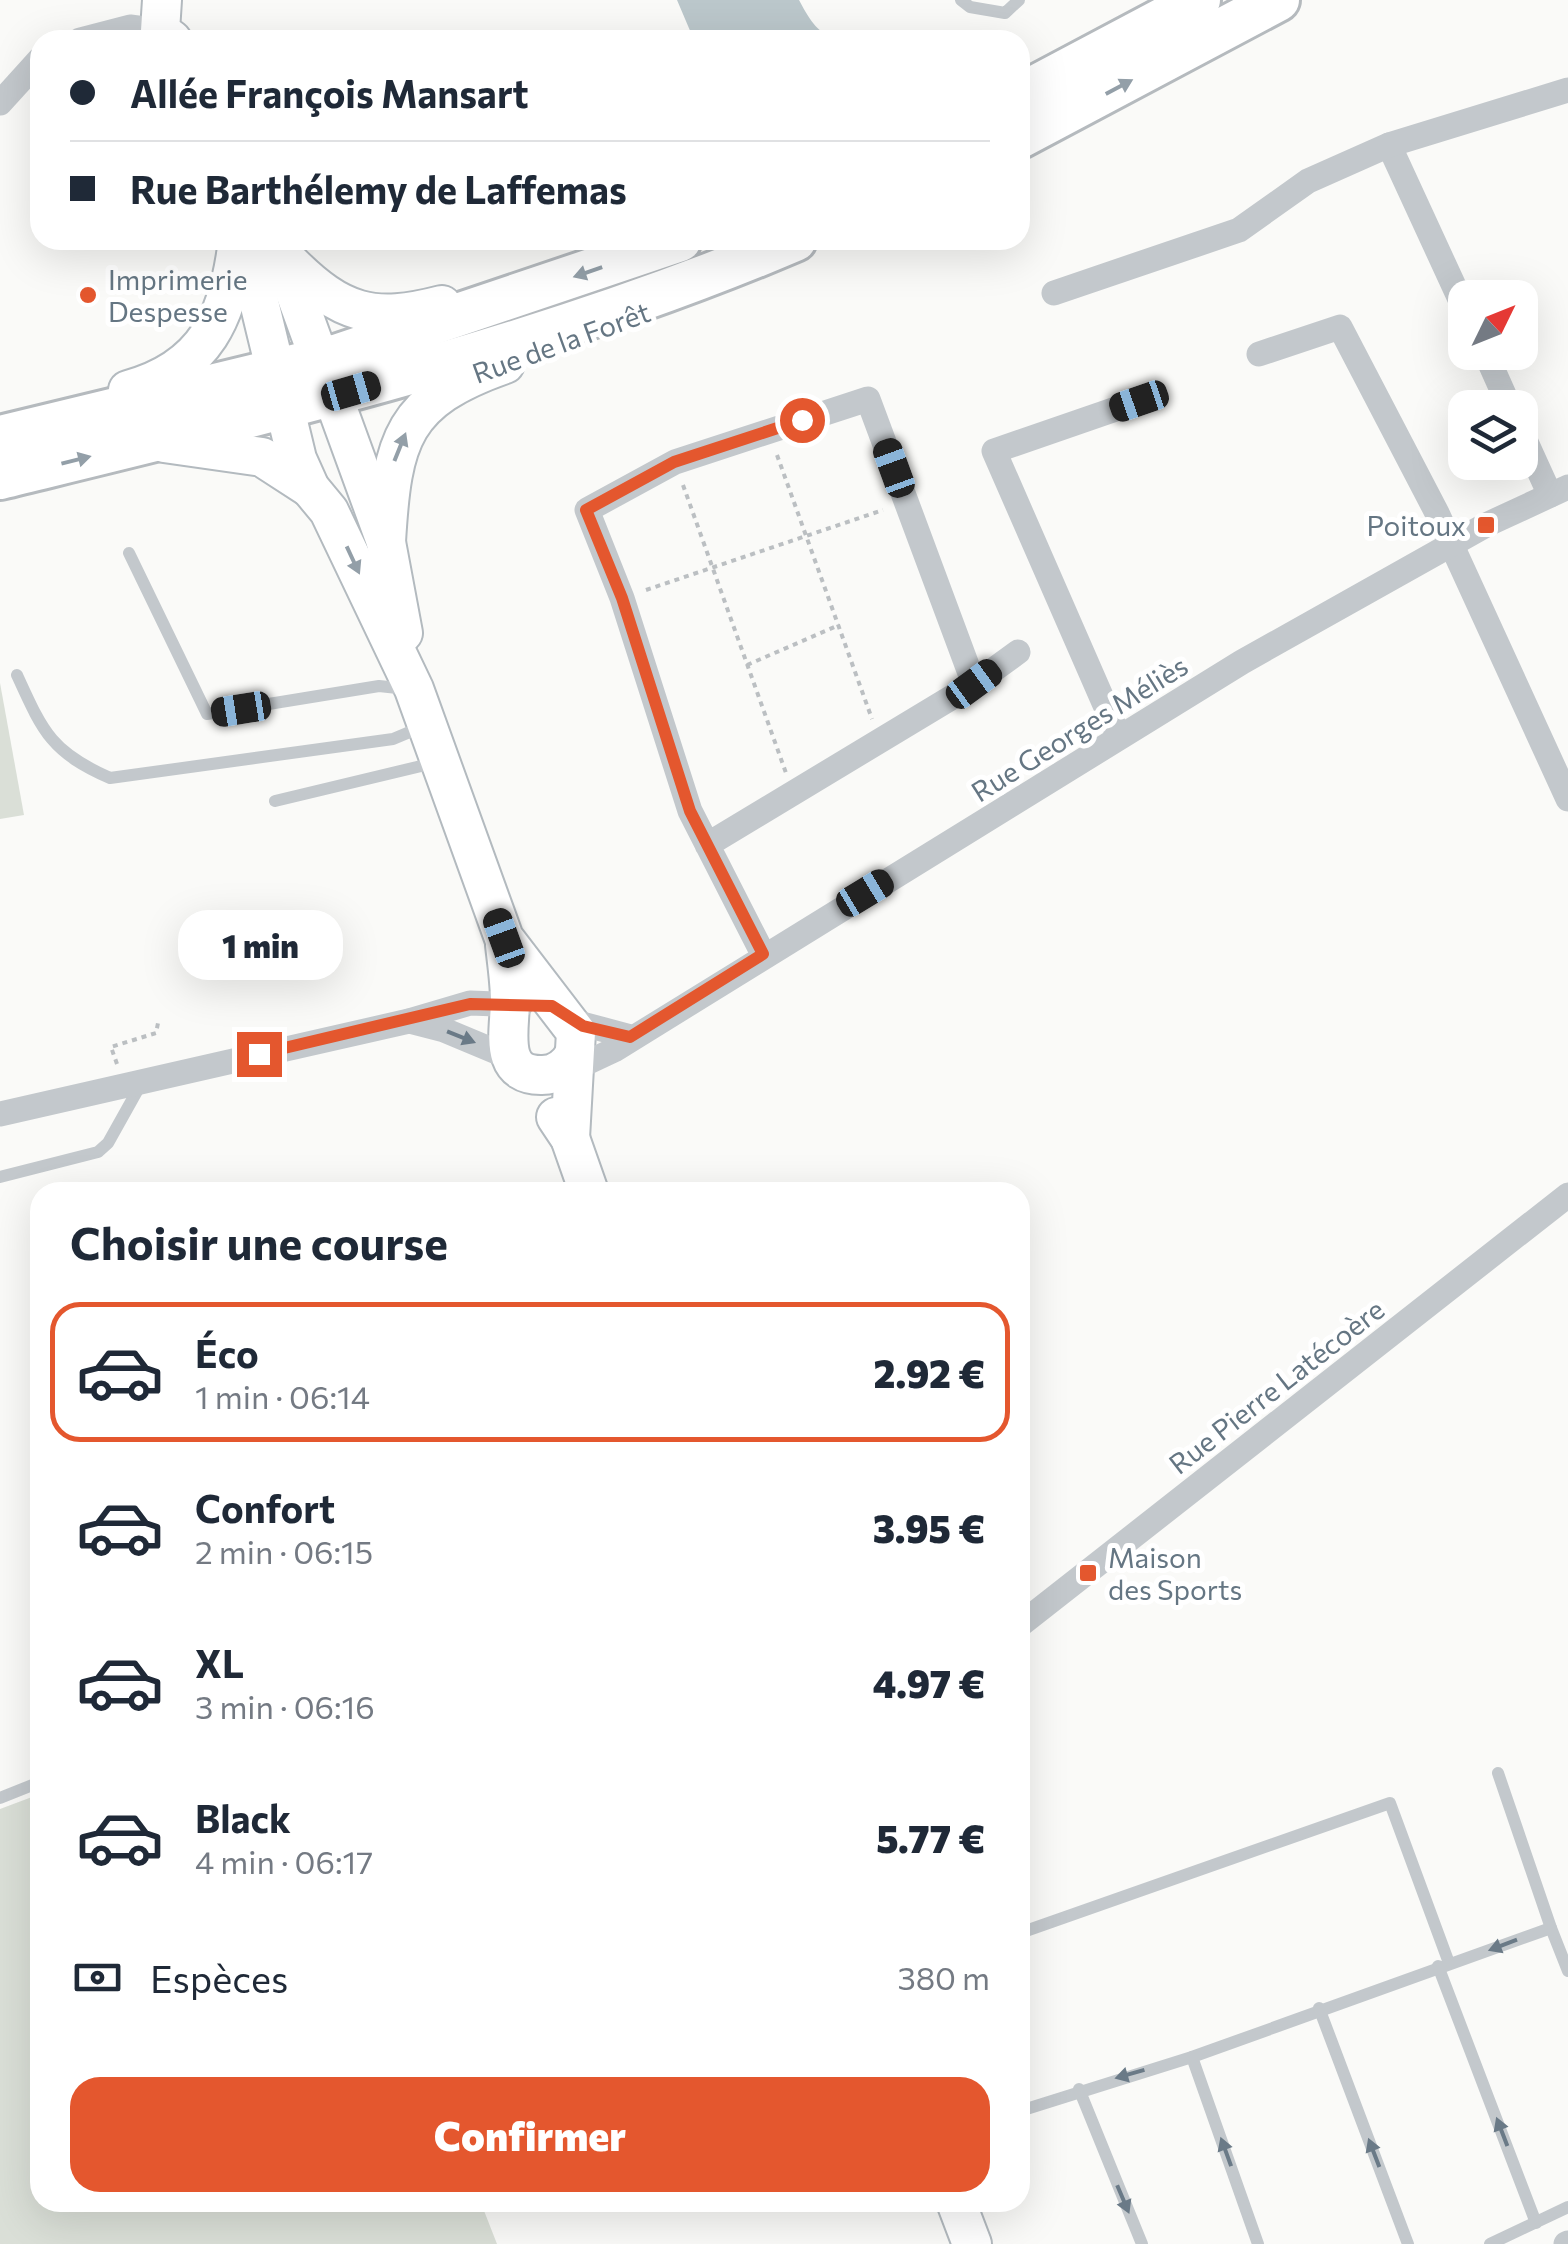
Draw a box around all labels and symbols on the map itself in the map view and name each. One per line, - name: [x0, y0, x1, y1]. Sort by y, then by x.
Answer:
- one-way arrow: [1105, 78, 1134, 95]
- place label: Imprimerie Despesse: [108, 262, 248, 328]
- one-way arrow: [572, 266, 602, 281]
- north arrow: [1448, 280, 1538, 370]
- marker: Imprimerie Despesse: [77, 284, 99, 306]
- street label: Rue de la Forêt: [467, 294, 655, 390]
- car: [318, 368, 384, 414]
- car: [1106, 377, 1172, 425]
- route start: [780, 398, 825, 443]
- one-way arrow: [393, 432, 409, 462]
- car: [870, 435, 918, 501]
- one-way arrow: [61, 452, 92, 467]
- place label: Poitoux: [1366, 508, 1466, 542]
- marker: Poitoux: [1475, 514, 1497, 536]
- one-way arrow: [344, 546, 361, 575]
- street label: Rue Georges Méliès: [965, 648, 1193, 808]
- car: [941, 654, 1007, 714]
- car: [209, 689, 273, 729]
- car: [832, 865, 898, 921]
- car: [480, 905, 528, 971]
- callout: 1 min: [176, 909, 342, 979]
- one-way arrow: [446, 1029, 476, 1045]
- route end: [237, 1032, 282, 1077]
- street label: Rue Pierre Latécoère: [1162, 1291, 1390, 1481]
- place label: Maison des Sports: [1108, 1540, 1242, 1606]
- marker: Maison des Sports: [1077, 1562, 1099, 1584]
- one-way arrow: [1488, 1937, 1518, 1953]
- one-way arrow: [1114, 2067, 1145, 2082]
- one-way arrow: [1493, 2117, 1509, 2147]
- one-way arrow: [1217, 2137, 1232, 2167]
- one-way arrow: [1366, 2137, 1381, 2167]
- one-way arrow: [1115, 2184, 1131, 2214]

